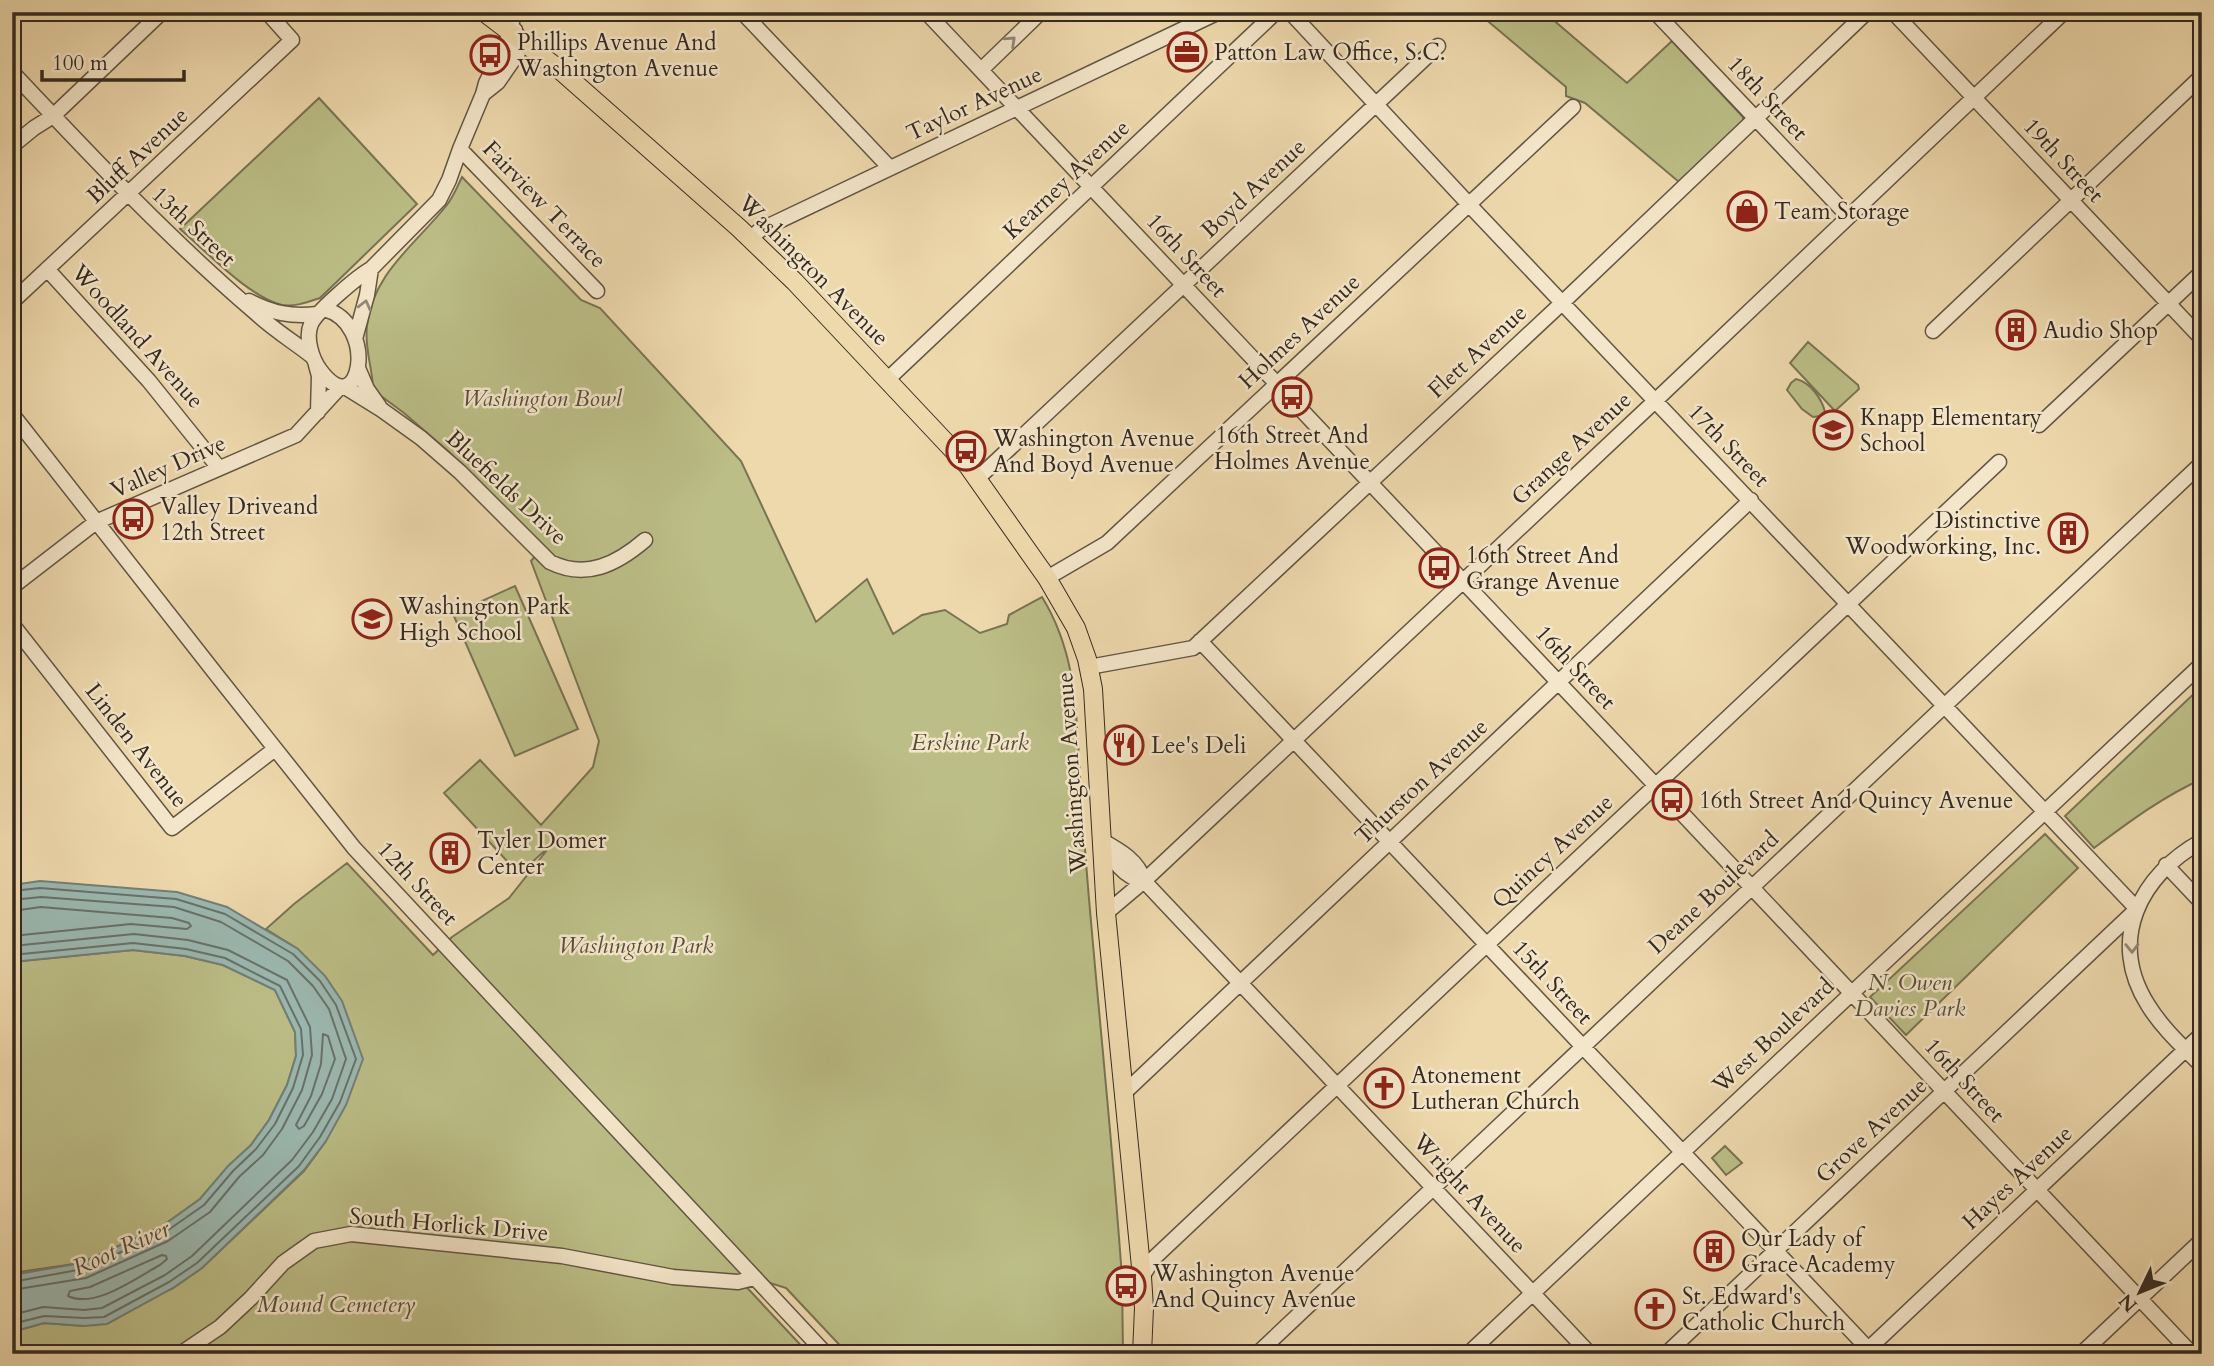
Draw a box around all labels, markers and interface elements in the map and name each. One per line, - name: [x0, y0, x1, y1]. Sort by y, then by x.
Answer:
- place label: Phillips Avenue And Washington Avenue: [516, 27, 719, 84]
- office icon: Patton Law Office, S.C.: [1166, 31, 1208, 73]
- bus stop icon: Phillips Avenue And Washington Avenue: [469, 34, 511, 76]
- one-way arrow: [1003, 37, 1016, 49]
- place label: Patton Law Office, S.C.: [1214, 37, 1446, 68]
- scale bar: [42, 38, 184, 82]
- text: 100 m: [52, 49, 108, 78]
- street label: 18th Street: [1721, 49, 1815, 147]
- street label: Taylor Avenue: [901, 58, 1047, 148]
- street label: Bluff Avenue: [80, 100, 195, 211]
- street label: 19th Street: [2017, 111, 2111, 209]
- street label: Kearney Avenue: [996, 113, 1136, 246]
- street label: Boyd Avenue: [1194, 132, 1313, 245]
- street label: Fairview Terrace: [476, 134, 613, 275]
- street label: 13th Street: [145, 179, 243, 273]
- street label: Washington Avenue: [731, 187, 896, 353]
- shop icon: Team Storage: [1726, 190, 1768, 232]
- place label: Team Storage: [1774, 196, 1910, 227]
- street label: 16th Street: [1140, 206, 1234, 304]
- street label: Woodland Avenue: [64, 257, 211, 415]
- street label: Holmes Avenue: [1232, 267, 1367, 396]
- street label: Flett Avenue: [1421, 298, 1534, 405]
- one-way arrow: [356, 299, 371, 311]
- building icon: Audio Shop: [1995, 309, 2037, 351]
- place label: Audio Shop: [2043, 315, 2158, 346]
- bus stop icon: 16th Street And Holmes Avenue: [1271, 376, 1313, 418]
- park label: Washington Bowl: [462, 383, 623, 414]
- street label: Grange Avenue: [1505, 385, 1638, 512]
- street label: 17th Street: [1681, 397, 1776, 494]
- place label: Knapp Elementary School: [1860, 402, 2042, 459]
- school or university icon: Knapp Elementary School: [1812, 409, 1854, 451]
- place label: 16th Street And Holmes Avenue: [1214, 420, 1370, 477]
- street label: Bluefields Drive: [439, 423, 574, 552]
- place label: Washington Avenue And Boyd Avenue: [992, 423, 1195, 480]
- street label: Valley Drive: [106, 427, 231, 506]
- bus stop icon: Washington Avenue And Boyd Avenue: [945, 430, 987, 472]
- place label: Valley Driveand 12th Street: [160, 491, 319, 548]
- bus stop icon: Valley Driveand 12th Street: [112, 498, 154, 540]
- place label: Distinctive Woodworking, Inc.: [1844, 505, 2041, 562]
- building icon: Distinctive Woodworking, Inc.: [2047, 512, 2089, 554]
- place label: 16th Street And Grange Avenue: [1466, 540, 1620, 597]
- bus stop icon: 16th Street And Grange Avenue: [1418, 547, 1460, 589]
- place label: Washington Park High School: [398, 591, 571, 648]
- school or university icon: Washington Park High School: [351, 598, 393, 640]
- street label: 16th Street: [1529, 618, 1623, 716]
- street label: Washington Avenue: [1049, 671, 1094, 876]
- street label: Linden Avenue: [78, 677, 195, 814]
- street label: Thurston Avenue: [1348, 711, 1495, 851]
- restaurant icon: Lee's Deli: [1103, 724, 1145, 766]
- park label: Erskine Park: [911, 727, 1029, 758]
- place label: Lee's Deli: [1151, 730, 1246, 761]
- bus stop icon: 16th Street And Quincy Avenue: [1651, 779, 1693, 821]
- place label: 16th Street And Quincy Avenue: [1699, 785, 2013, 816]
- street label: Quincy Avenue: [1485, 787, 1620, 916]
- street label: Deane Boulevard: [1641, 823, 1786, 961]
- place label: Tyler Domer Center: [477, 825, 607, 882]
- building icon: Tyler Domer Center: [429, 832, 471, 874]
- street label: 12th Street: [371, 834, 465, 932]
- park label: Washington Park: [559, 930, 714, 961]
- street label: 15th Street: [1506, 933, 1600, 1031]
- one-way arrow: [2124, 943, 2139, 954]
- park label: N. Owen Davies Park: [1855, 967, 1966, 1024]
- street label: West Boulevard: [1705, 970, 1842, 1101]
- street label: 16th Street: [1918, 1031, 2012, 1129]
- place label: Atonement Lutheran Church: [1411, 1060, 1580, 1117]
- church icon: Atonement Lutheran Church: [1363, 1067, 1405, 1109]
- street label: Grove Avenue: [1809, 1071, 1934, 1190]
- street label: Hayes Avenue: [1955, 1118, 2079, 1237]
- street label: Wright Avenue: [1405, 1126, 1533, 1260]
- street label: South Horlick Drive: [348, 1200, 550, 1249]
- water label: Root River: [67, 1212, 176, 1285]
- place label: Our Lady of Grace Academy: [1741, 1223, 1896, 1280]
- building icon: Our Lady of Grace Academy: [1693, 1230, 1735, 1272]
- place label: Washington Avenue And Quincy Avenue: [1152, 1258, 1356, 1315]
- north arrow: [2106, 1258, 2176, 1328]
- bus stop icon: Washington Avenue And Quincy Avenue: [1105, 1265, 1147, 1307]
- place label: St. Edward's Catholic Church: [1682, 1281, 1846, 1338]
- church icon: St. Edward's Catholic Church: [1634, 1288, 1676, 1330]
- text: N: [2113, 1288, 2143, 1318]
- park label: Mound Cemetery: [257, 1289, 415, 1320]

